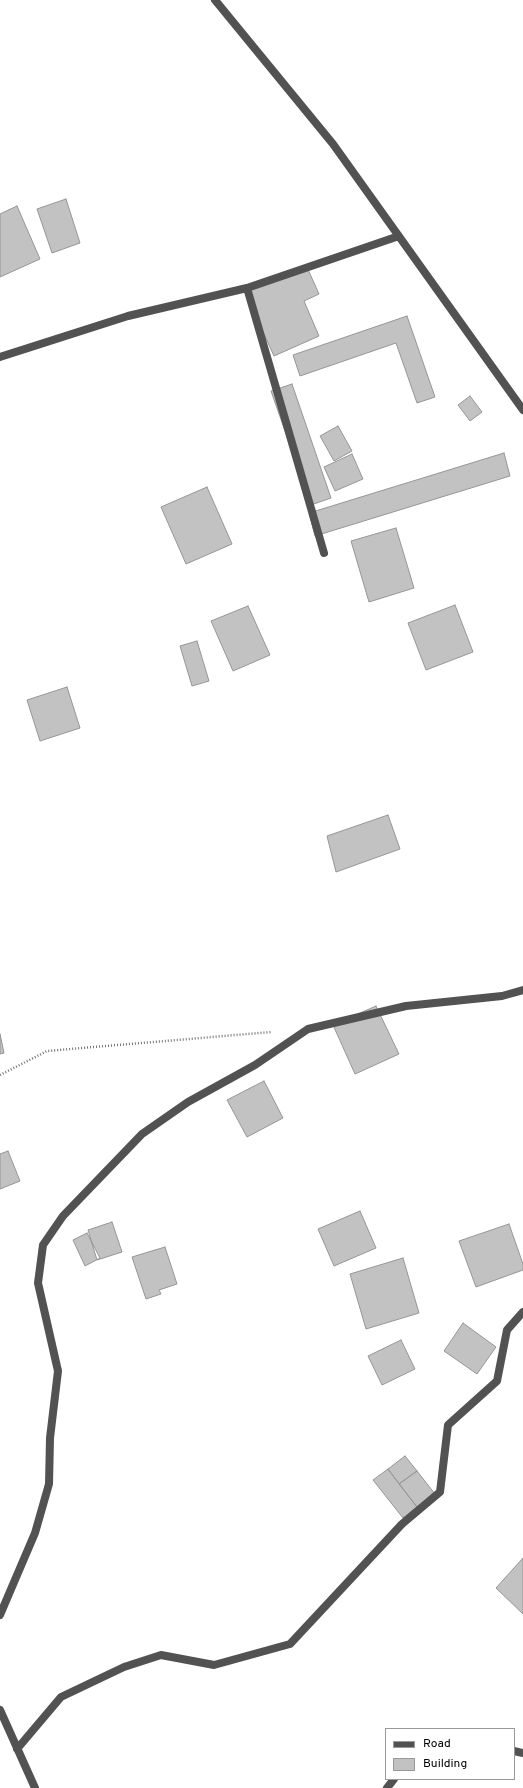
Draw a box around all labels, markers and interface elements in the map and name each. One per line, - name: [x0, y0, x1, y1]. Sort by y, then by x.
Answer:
- legend: [385, 1728, 515, 1780]
- text: Road: [423, 1736, 451, 1752]
- text: Building: [423, 1756, 467, 1772]

